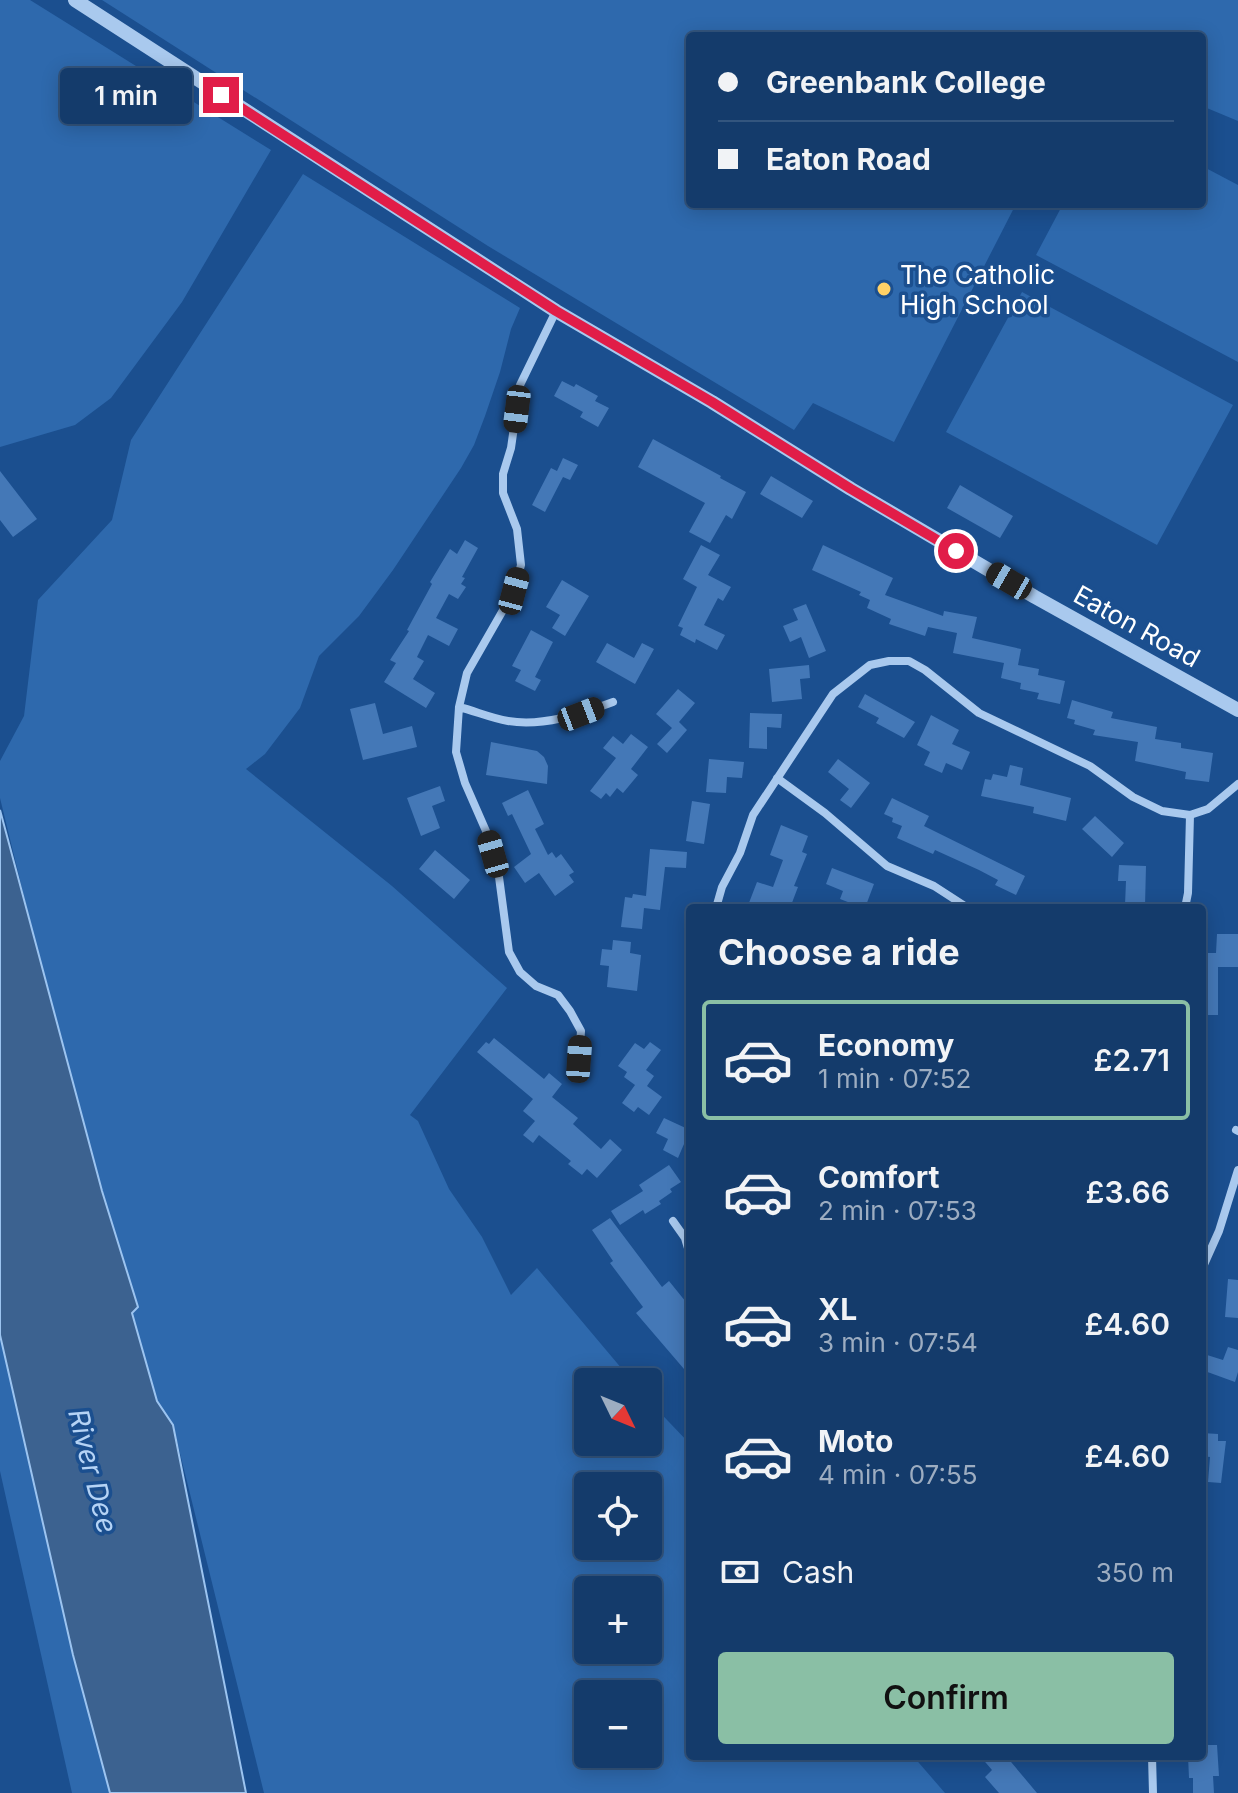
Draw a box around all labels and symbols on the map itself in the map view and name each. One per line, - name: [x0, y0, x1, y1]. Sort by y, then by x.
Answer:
- callout: 1 min: [61, 67, 193, 123]
- route end: [203, 77, 239, 113]
- place label: The Catholic High School: [900, 259, 1055, 320]
- marker: The Catholic High School: [875, 280, 893, 298]
- car: [502, 384, 532, 434]
- route start: [938, 533, 974, 569]
- car: [982, 559, 1036, 603]
- car: [496, 565, 532, 617]
- street label: Eaton Road: [1068, 579, 1206, 673]
- car: [554, 694, 608, 734]
- car: [475, 828, 511, 880]
- car: [565, 1034, 593, 1084]
- north arrow: [574, 1368, 662, 1456]
- water label: River Dee: [61, 1405, 125, 1537]

